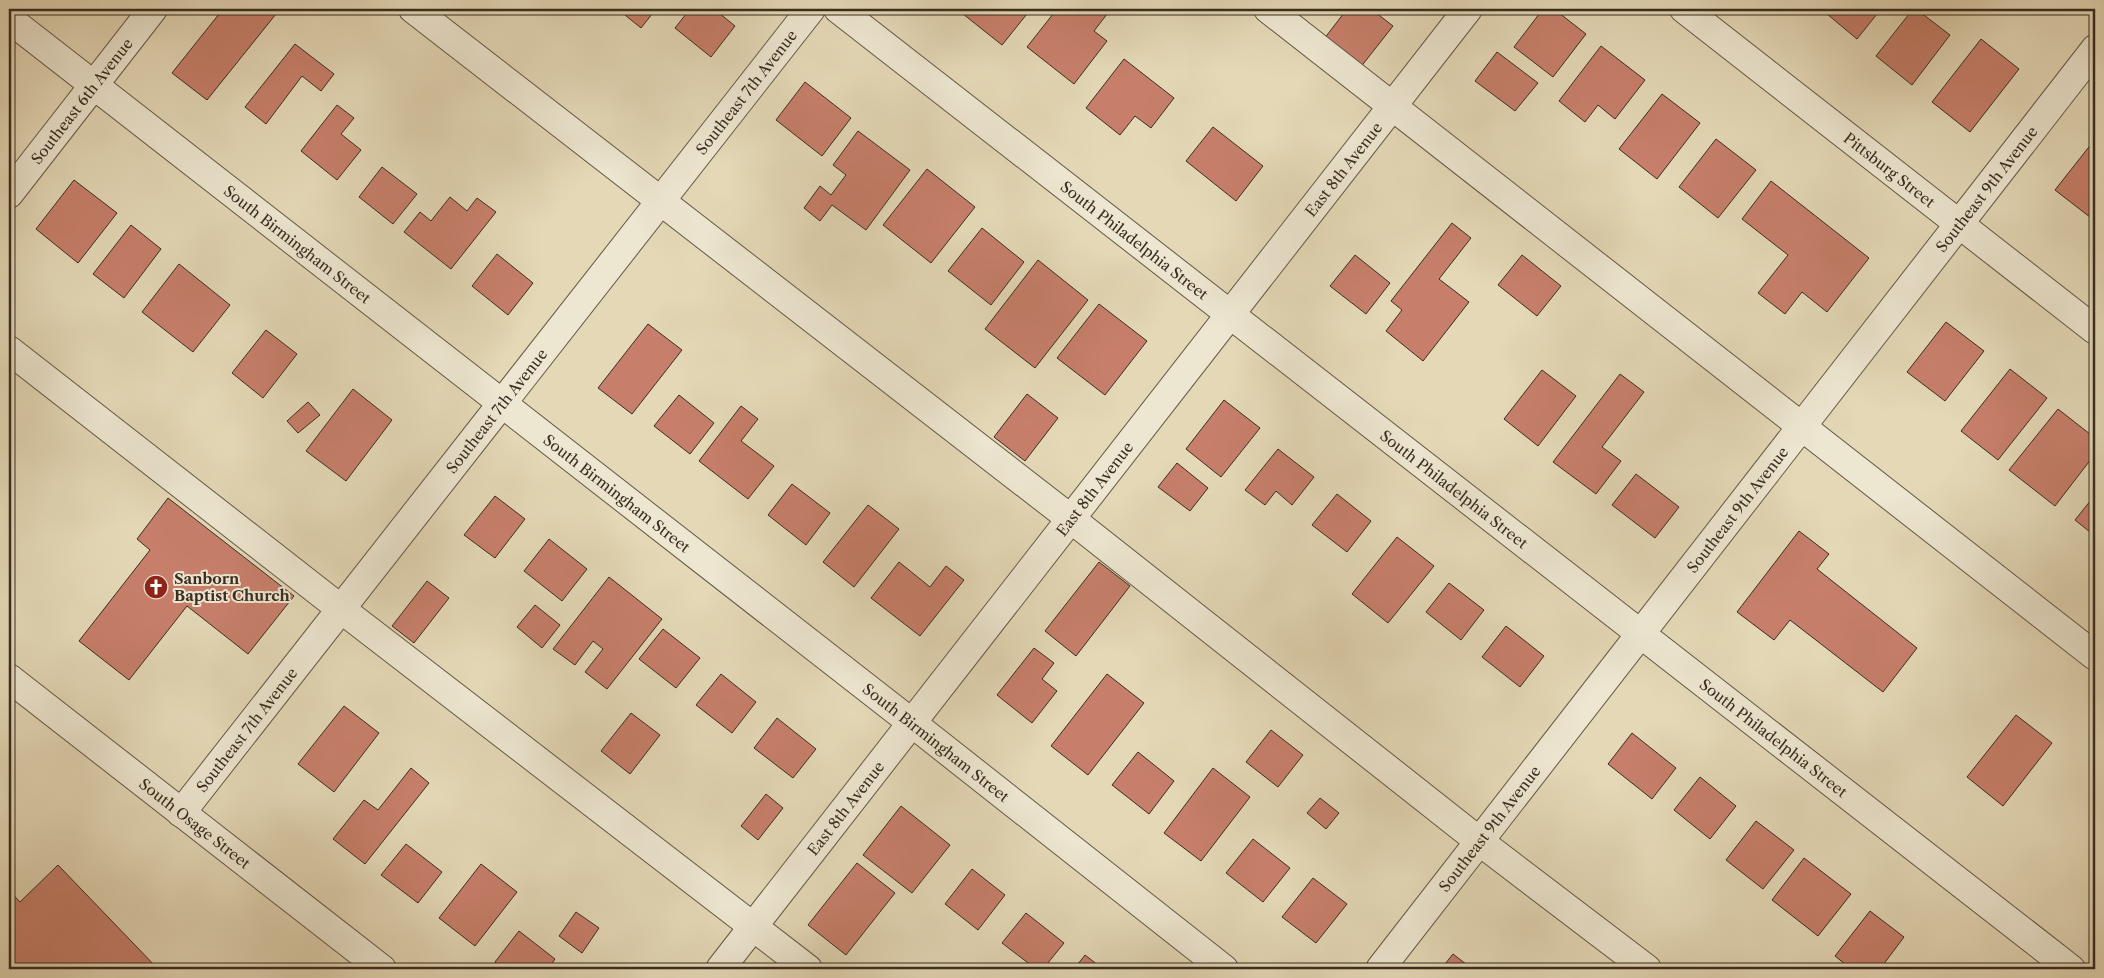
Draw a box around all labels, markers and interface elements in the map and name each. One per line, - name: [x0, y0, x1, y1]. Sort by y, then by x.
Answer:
- street label: Southeast 7th Avenue: [691, 26, 801, 158]
- street label: Southeast 6th Avenue: [27, 34, 136, 168]
- street label: East 8th Avenue: [1301, 118, 1386, 220]
- street label: Southeast 9th Avenue: [1931, 122, 2041, 256]
- street label: Pittsburg Street: [1840, 128, 1940, 212]
- street label: South Philadelphia Street: [1057, 177, 1213, 304]
- street label: South Birmingham Street: [220, 181, 375, 308]
- street label: Southeast 7th Avenue: [441, 345, 551, 477]
- street label: South Philadelphia Street: [1377, 425, 1532, 553]
- street label: South Birmingham Street: [540, 430, 695, 557]
- street label: East 8th Avenue: [1052, 438, 1137, 540]
- street label: Southeast 9th Avenue: [1682, 443, 1792, 576]
- place label: Sanborn Baptist Church: [174, 569, 291, 605]
- church icon: Sanborn Baptist Church: [143, 574, 169, 600]
- street label: Southeast 7th Avenue: [192, 663, 301, 796]
- street label: South Philadelphia Street: [1696, 674, 1852, 801]
- street label: South Birmingham Street: [859, 679, 1014, 806]
- street label: East 8th Avenue: [803, 757, 888, 859]
- street label: Southeast 9th Avenue: [1434, 762, 1544, 895]
- street label: South Osage Street: [136, 774, 255, 873]

